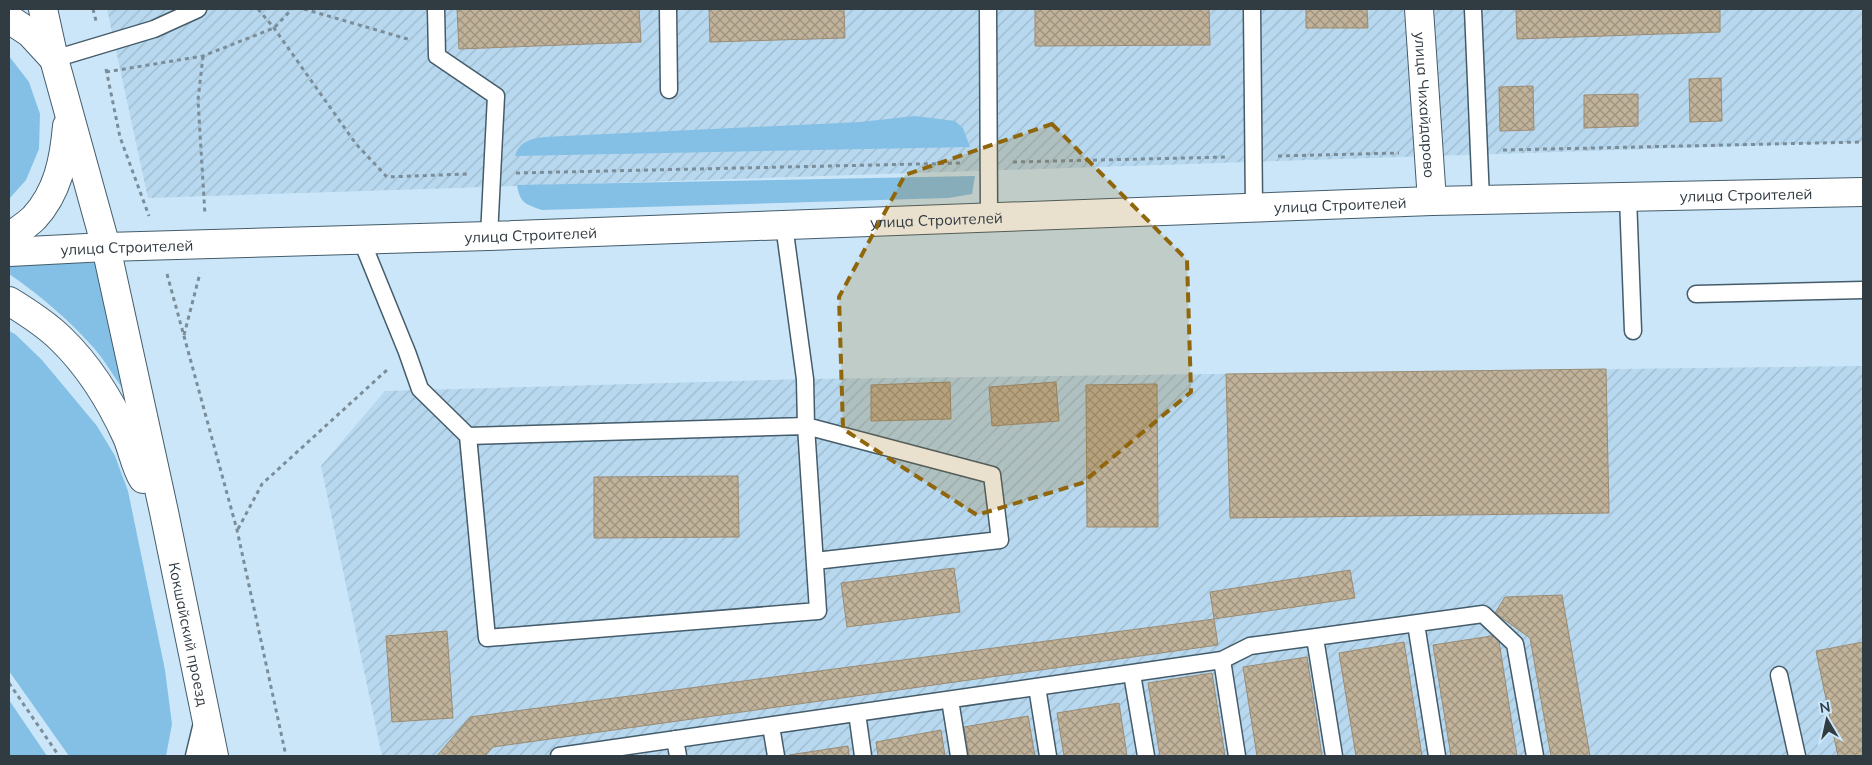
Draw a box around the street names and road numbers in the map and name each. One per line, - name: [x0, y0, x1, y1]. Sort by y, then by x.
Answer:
- street label: улица Чихайдарово: [1411, 31, 1440, 178]
- street label: улица Строителей: [1679, 184, 1813, 205]
- street label: улица Строителей: [1273, 192, 1407, 216]
- street label: улица Строителей: [870, 207, 1003, 231]
- street label: улица Строителей: [464, 222, 597, 246]
- street label: улица Строителей: [60, 235, 193, 259]
- street label: Кокшайский проезд: [165, 560, 213, 708]

